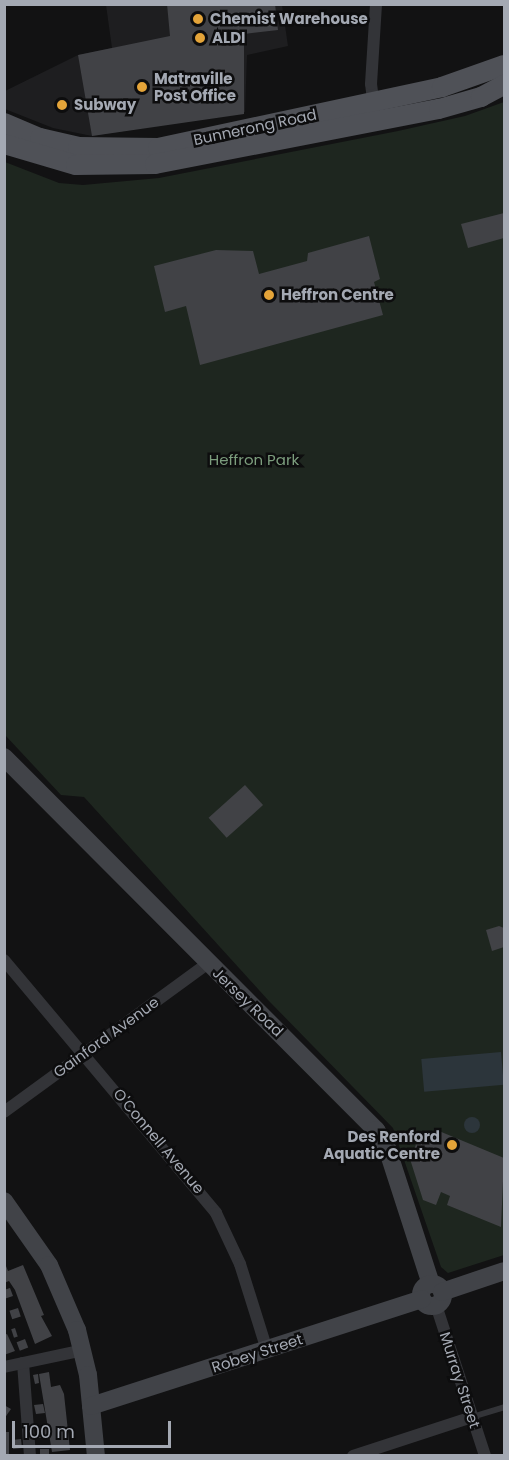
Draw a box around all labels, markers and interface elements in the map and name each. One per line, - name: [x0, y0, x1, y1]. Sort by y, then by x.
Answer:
- place label: Chemist Warehouse: [210, 10, 368, 28]
- marker: Chemist Warehouse: [191, 12, 205, 26]
- place label: ALDI: [212, 29, 246, 47]
- marker: ALDI: [193, 31, 207, 45]
- place label: Matraville Post Office: [154, 69, 236, 104]
- marker: Matraville Post Office: [135, 80, 149, 94]
- place label: Subway: [74, 96, 136, 114]
- marker: Subway: [55, 98, 69, 112]
- street label: Bunnerong Road: [192, 105, 318, 149]
- place label: Heffron Centre: [281, 286, 394, 304]
- marker: Heffron Centre: [262, 288, 276, 302]
- park label: Heffron Park: [209, 451, 299, 469]
- street label: Jersey Road: [209, 964, 287, 1040]
- street label: Gainford Avenue: [50, 993, 162, 1081]
- street label: O'Connell Avenue: [110, 1085, 208, 1197]
- place label: Des Renford Aquatic Centre: [323, 1127, 440, 1162]
- marker: Des Renford Aquatic Centre: [445, 1138, 459, 1152]
- street label: Robey Street: [209, 1330, 305, 1376]
- street label: Murray Street: [436, 1330, 484, 1430]
- scale bar: [15, 1409, 174, 1447]
- text: 100 m: [23, 1419, 75, 1444]

